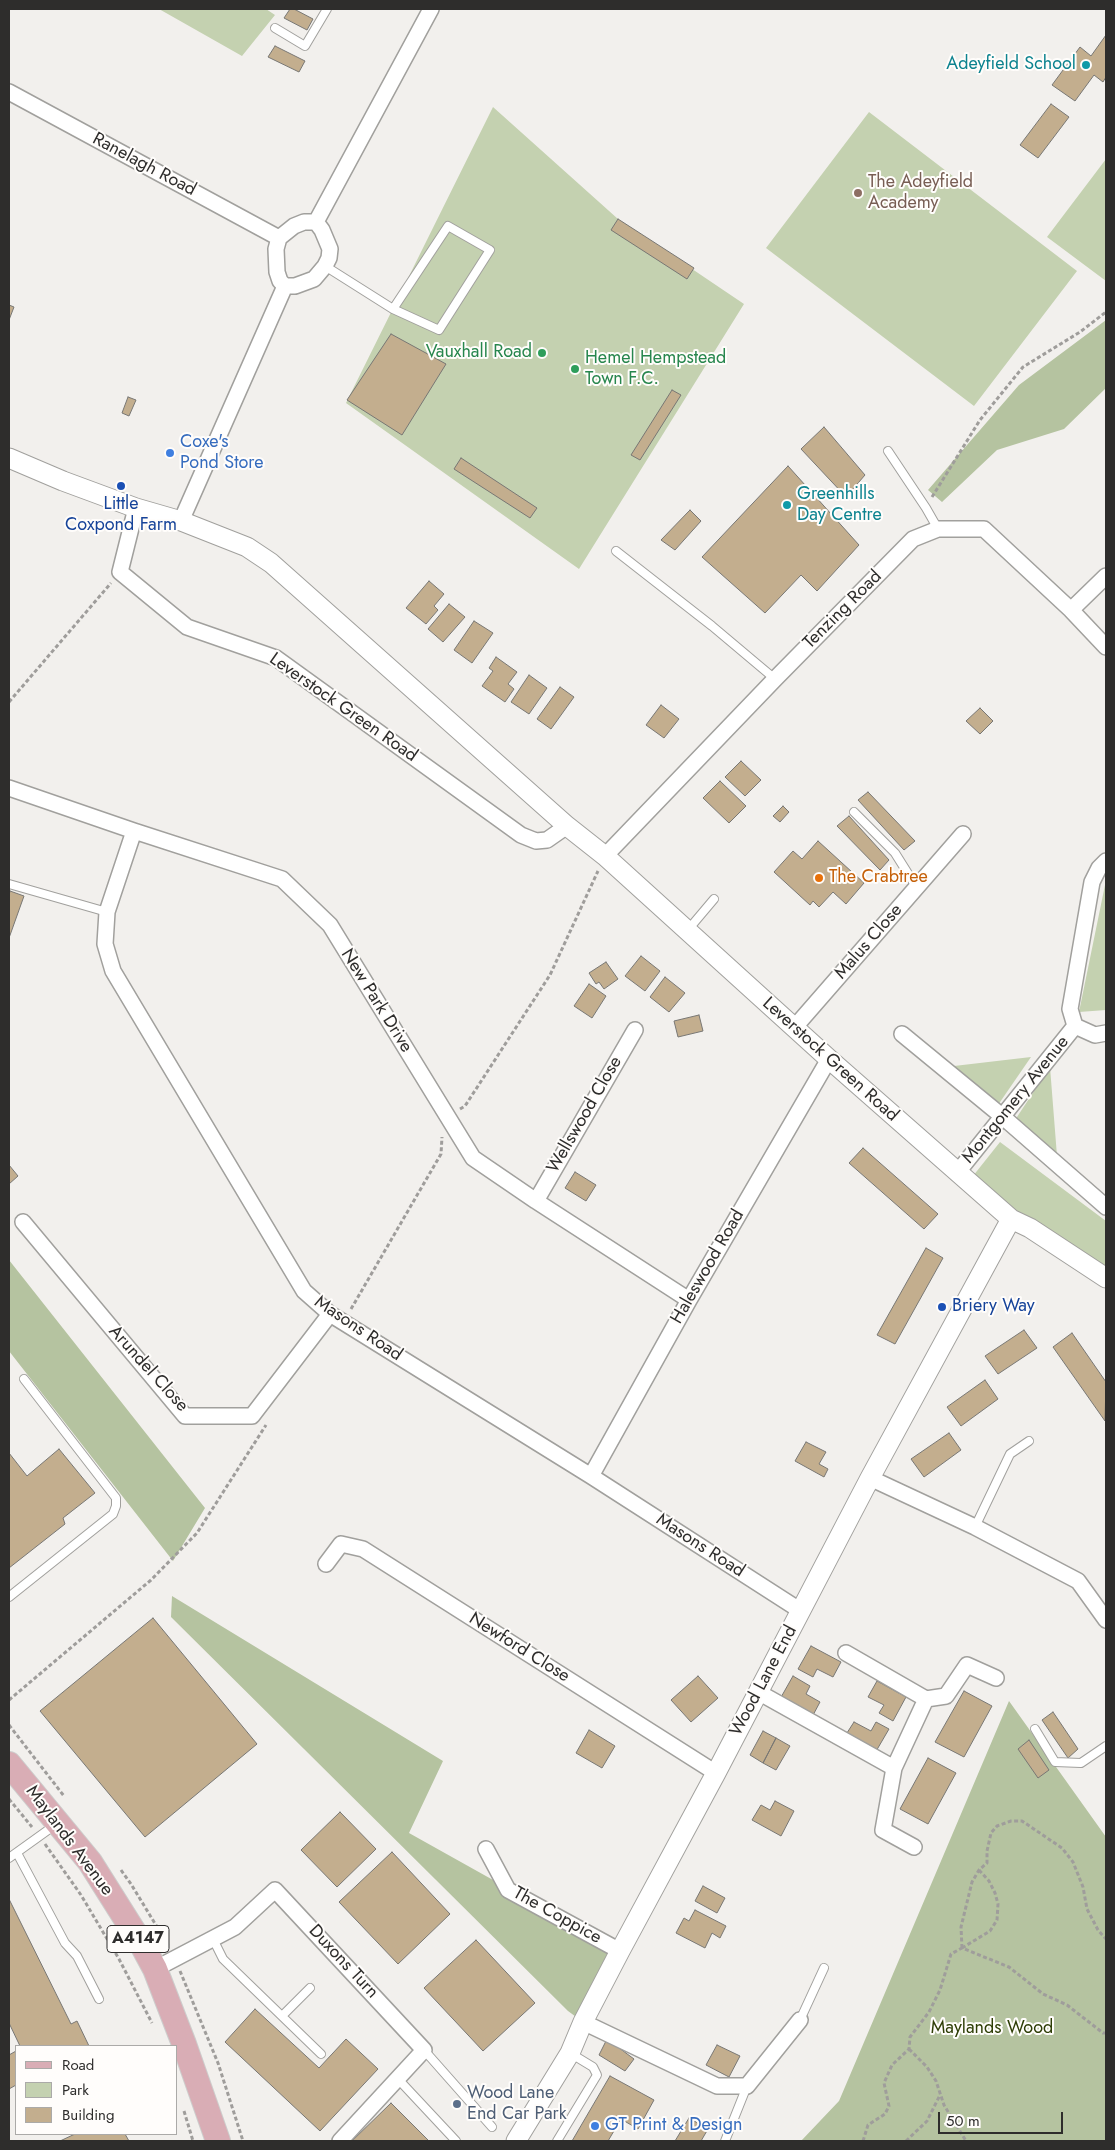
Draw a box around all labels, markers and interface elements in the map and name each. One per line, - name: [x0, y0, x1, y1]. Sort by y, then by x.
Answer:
- place label: Adeyfield School: [946, 54, 1076, 76]
- marker: Adeyfield School: [1080, 59, 1092, 71]
- street label: Ranelagh Road: [89, 129, 199, 201]
- place label: The Adeyfield Academy: [868, 172, 973, 214]
- marker: The Adeyfield Academy: [852, 187, 864, 199]
- place label: Vauxhall Road: [426, 342, 532, 364]
- marker: Vauxhall Road: [536, 347, 548, 359]
- place label: Hemel Hempstead Town F.C.: [585, 348, 726, 390]
- marker: Hemel Hempstead Town F.C.: [569, 363, 581, 375]
- place label: Coxe's Pond Store: [180, 432, 263, 474]
- marker: Coxe's Pond Store: [164, 447, 176, 459]
- marker: Little Coxpond Farm: [115, 480, 127, 492]
- place label: Greenhills Day Centre: [797, 484, 882, 526]
- place label: Little Coxpond Farm: [65, 494, 177, 536]
- marker: Greenhills Day Centre: [781, 499, 793, 511]
- street label: Tenzing Road: [799, 566, 887, 654]
- street label: Leverstock Green Road: [265, 649, 421, 767]
- place label: The Crabtree: [829, 867, 928, 889]
- marker: The Crabtree: [813, 872, 825, 884]
- street label: Malus Close: [831, 900, 907, 984]
- street label: New Park Drive: [336, 945, 416, 1057]
- street label: Leverstock Green Road: [758, 993, 902, 1127]
- street label: Montgomery Avenue: [958, 1032, 1074, 1168]
- street label: Wellswood Close: [543, 1053, 627, 1177]
- street label: Haleswood Road: [667, 1206, 749, 1328]
- street label: Masons Road: [310, 1292, 406, 1366]
- place label: Briery Way: [952, 1296, 1035, 1318]
- marker: Briery Way: [936, 1301, 948, 1313]
- street label: Arundel Close: [104, 1321, 192, 1417]
- street label: Masons Road: [652, 1509, 748, 1583]
- street label: Newford Close: [465, 1608, 573, 1688]
- street label: Wood Lane End: [726, 1622, 802, 1740]
- street label: Maylands Avenue: [21, 1782, 117, 1900]
- street label: The Coppice: [509, 1883, 605, 1949]
- street label: Duxons Turn: [303, 1921, 383, 2003]
- road number: A4147: [107, 1926, 169, 1952]
- park label: Maylands Wood: [931, 2018, 1053, 2040]
- legend: [15, 2045, 178, 2135]
- text: Road: [62, 2054, 94, 2076]
- text: Park: [62, 2079, 89, 2101]
- place label: Wood Lane End Car Park: [467, 2083, 567, 2126]
- marker: Wood Lane End Car Park: [451, 2098, 463, 2110]
- scale bar: [940, 2102, 1065, 2134]
- text: Building: [62, 2104, 114, 2126]
- text: 50 m: [946, 2110, 980, 2132]
- place label: GT Print & Design: [605, 2115, 742, 2137]
- marker: GT Print & Design: [589, 2120, 601, 2132]

